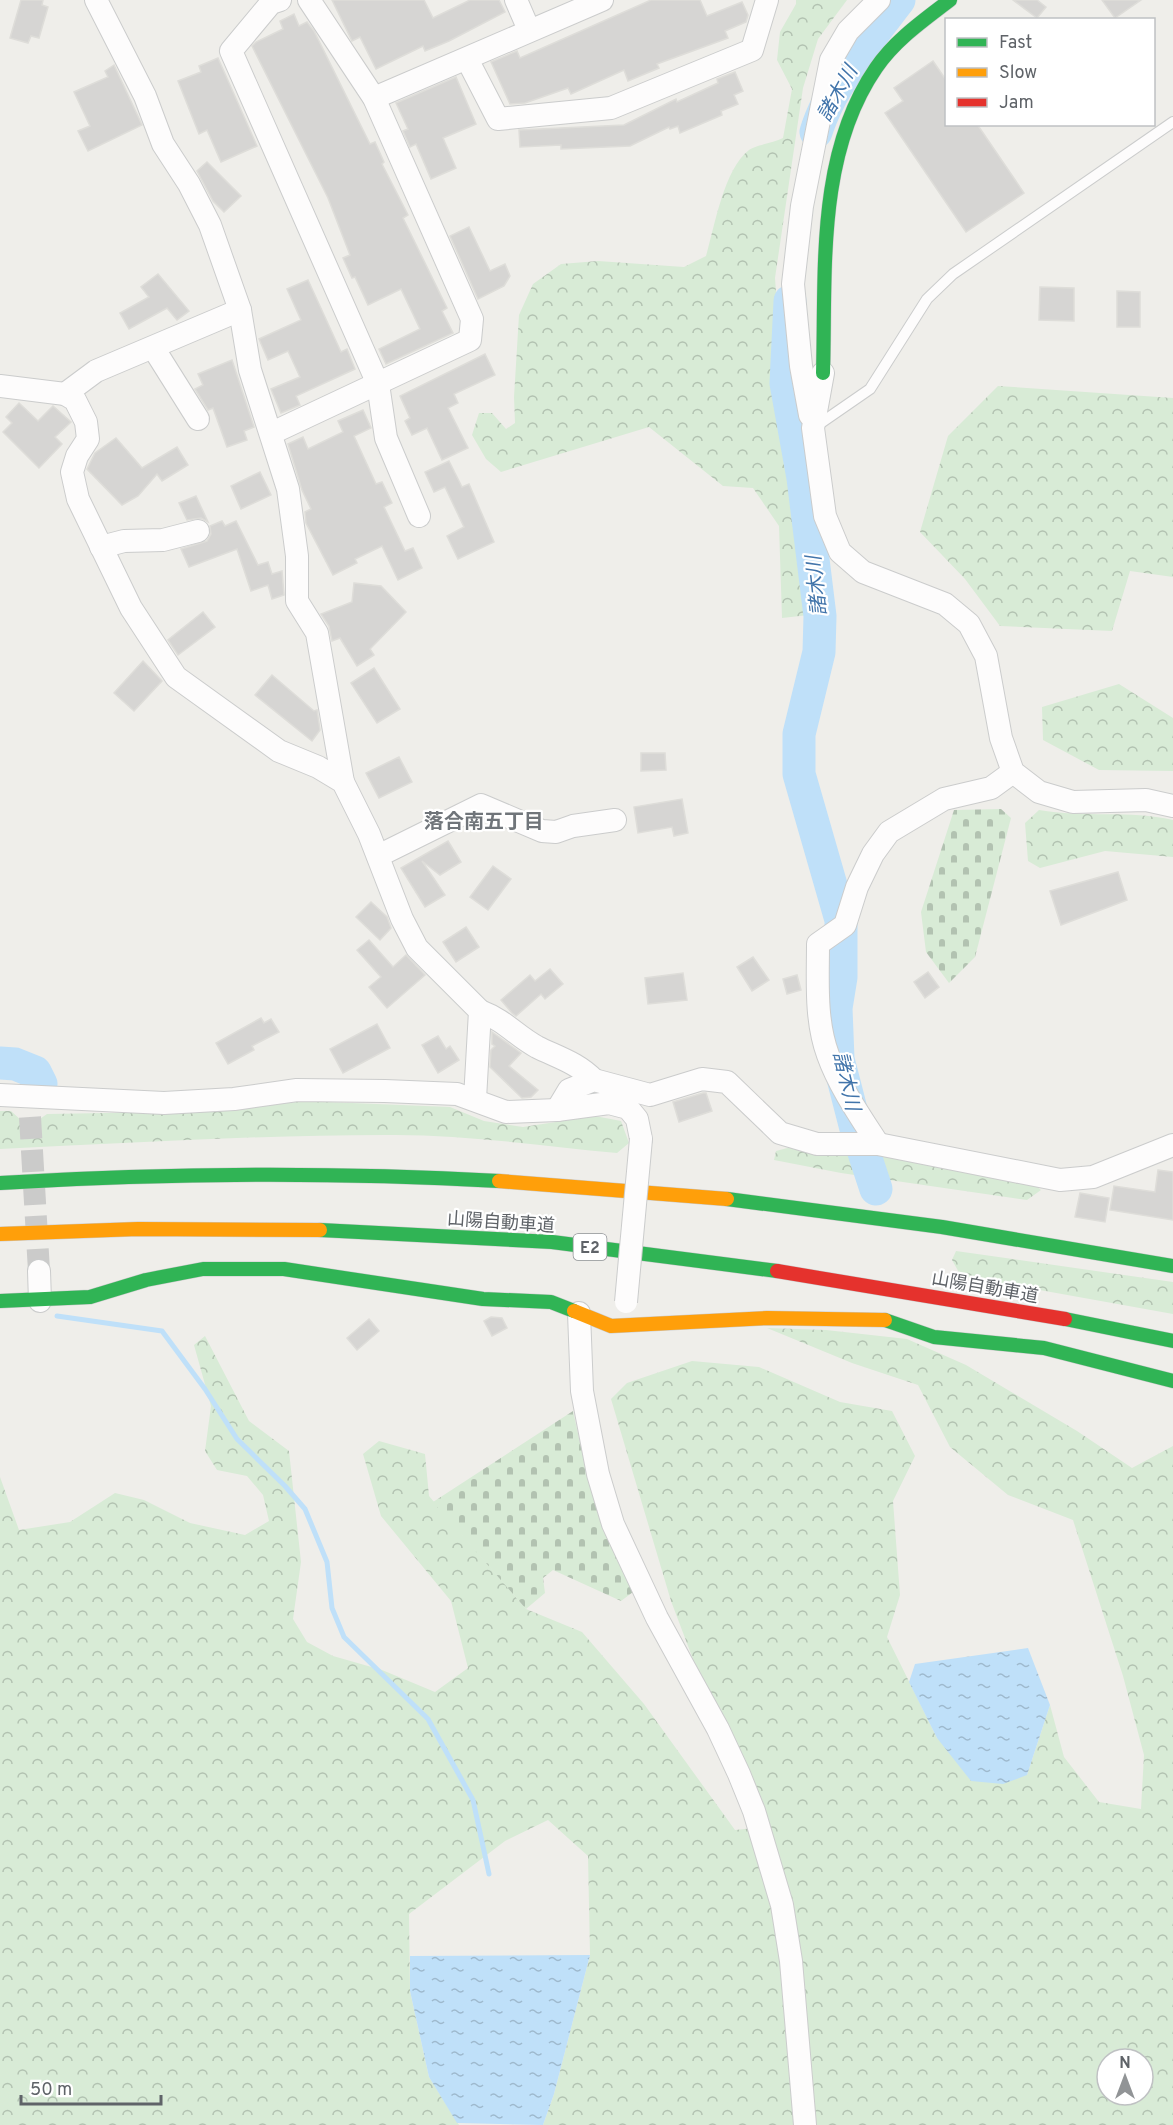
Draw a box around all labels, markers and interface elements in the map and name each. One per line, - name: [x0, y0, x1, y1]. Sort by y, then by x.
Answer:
- legend: [945, 18, 1155, 126]
- text: Fast: [999, 32, 1032, 55]
- water label: 諸木川: [813, 60, 866, 127]
- text: Slow: [999, 62, 1037, 85]
- text: Jam: [999, 92, 1034, 115]
- water label: 諸木川: [802, 553, 834, 617]
- district label: 落合南五丁目: [424, 810, 544, 836]
- water label: 諸木川: [826, 1049, 865, 1116]
- street label: 山陽自動車道: [446, 1208, 556, 1239]
- road number: E2: [574, 1234, 606, 1260]
- street label: 山陽自動車道: [930, 1268, 1040, 1309]
- north arrow: [1095, 2047, 1155, 2107]
- text: N: [1119, 2054, 1131, 2074]
- scale bar: [21, 2068, 160, 2106]
- text: 50 m: [30, 2079, 72, 2102]

